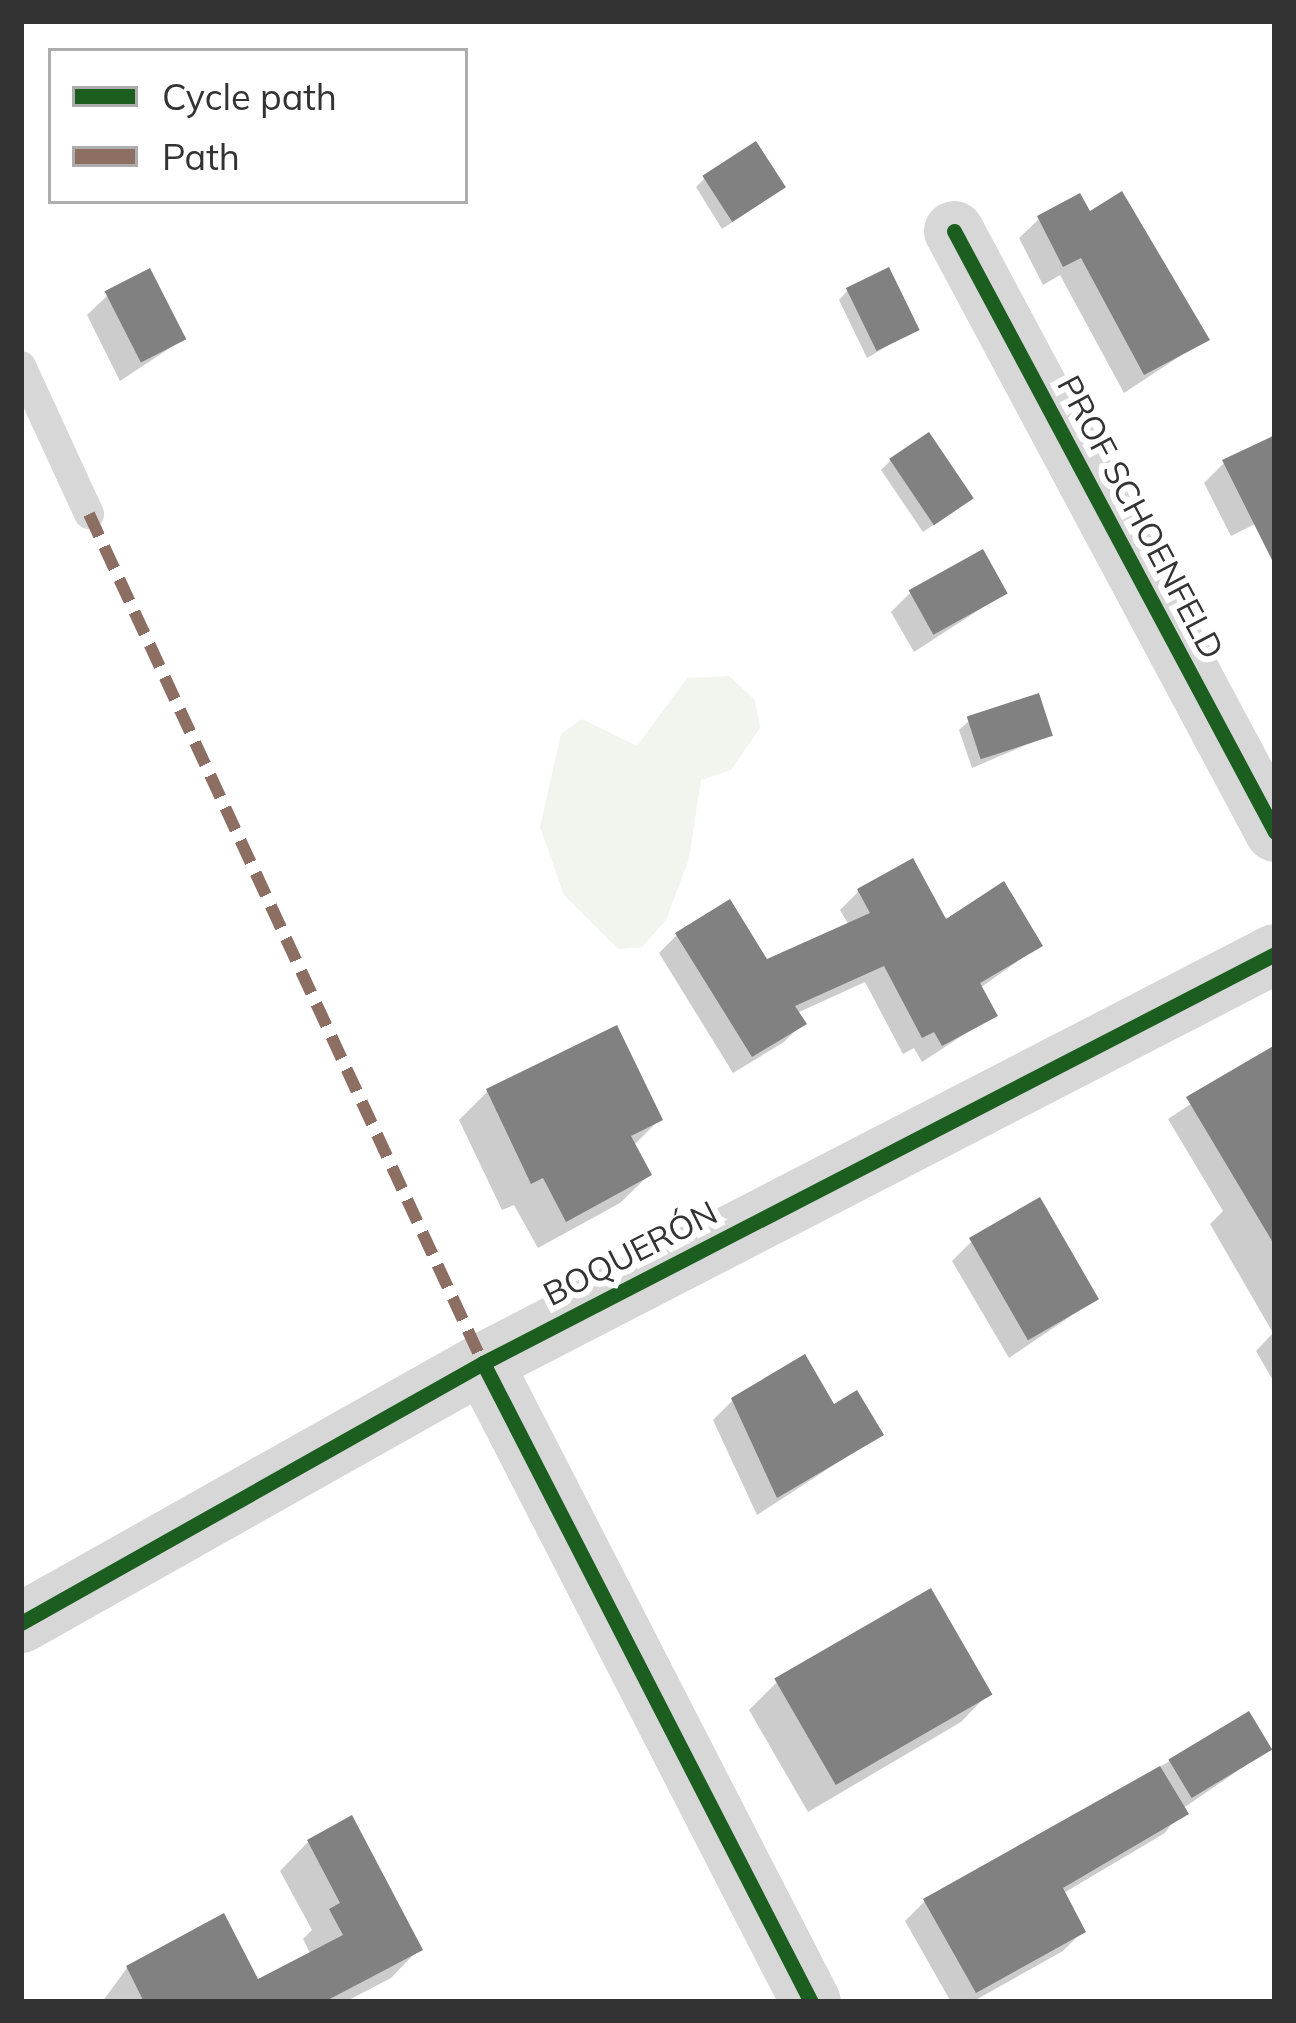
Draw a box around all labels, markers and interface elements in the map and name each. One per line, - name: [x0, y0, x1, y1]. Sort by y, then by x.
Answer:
- legend: [48, 48, 468, 204]
- text: Cycle path: [162, 74, 337, 119]
- text: Path: [162, 134, 240, 179]
- street label: PROF SCHOENFELD: [1050, 369, 1232, 665]
- street label: BOQUERÓN: [537, 1192, 723, 1314]

